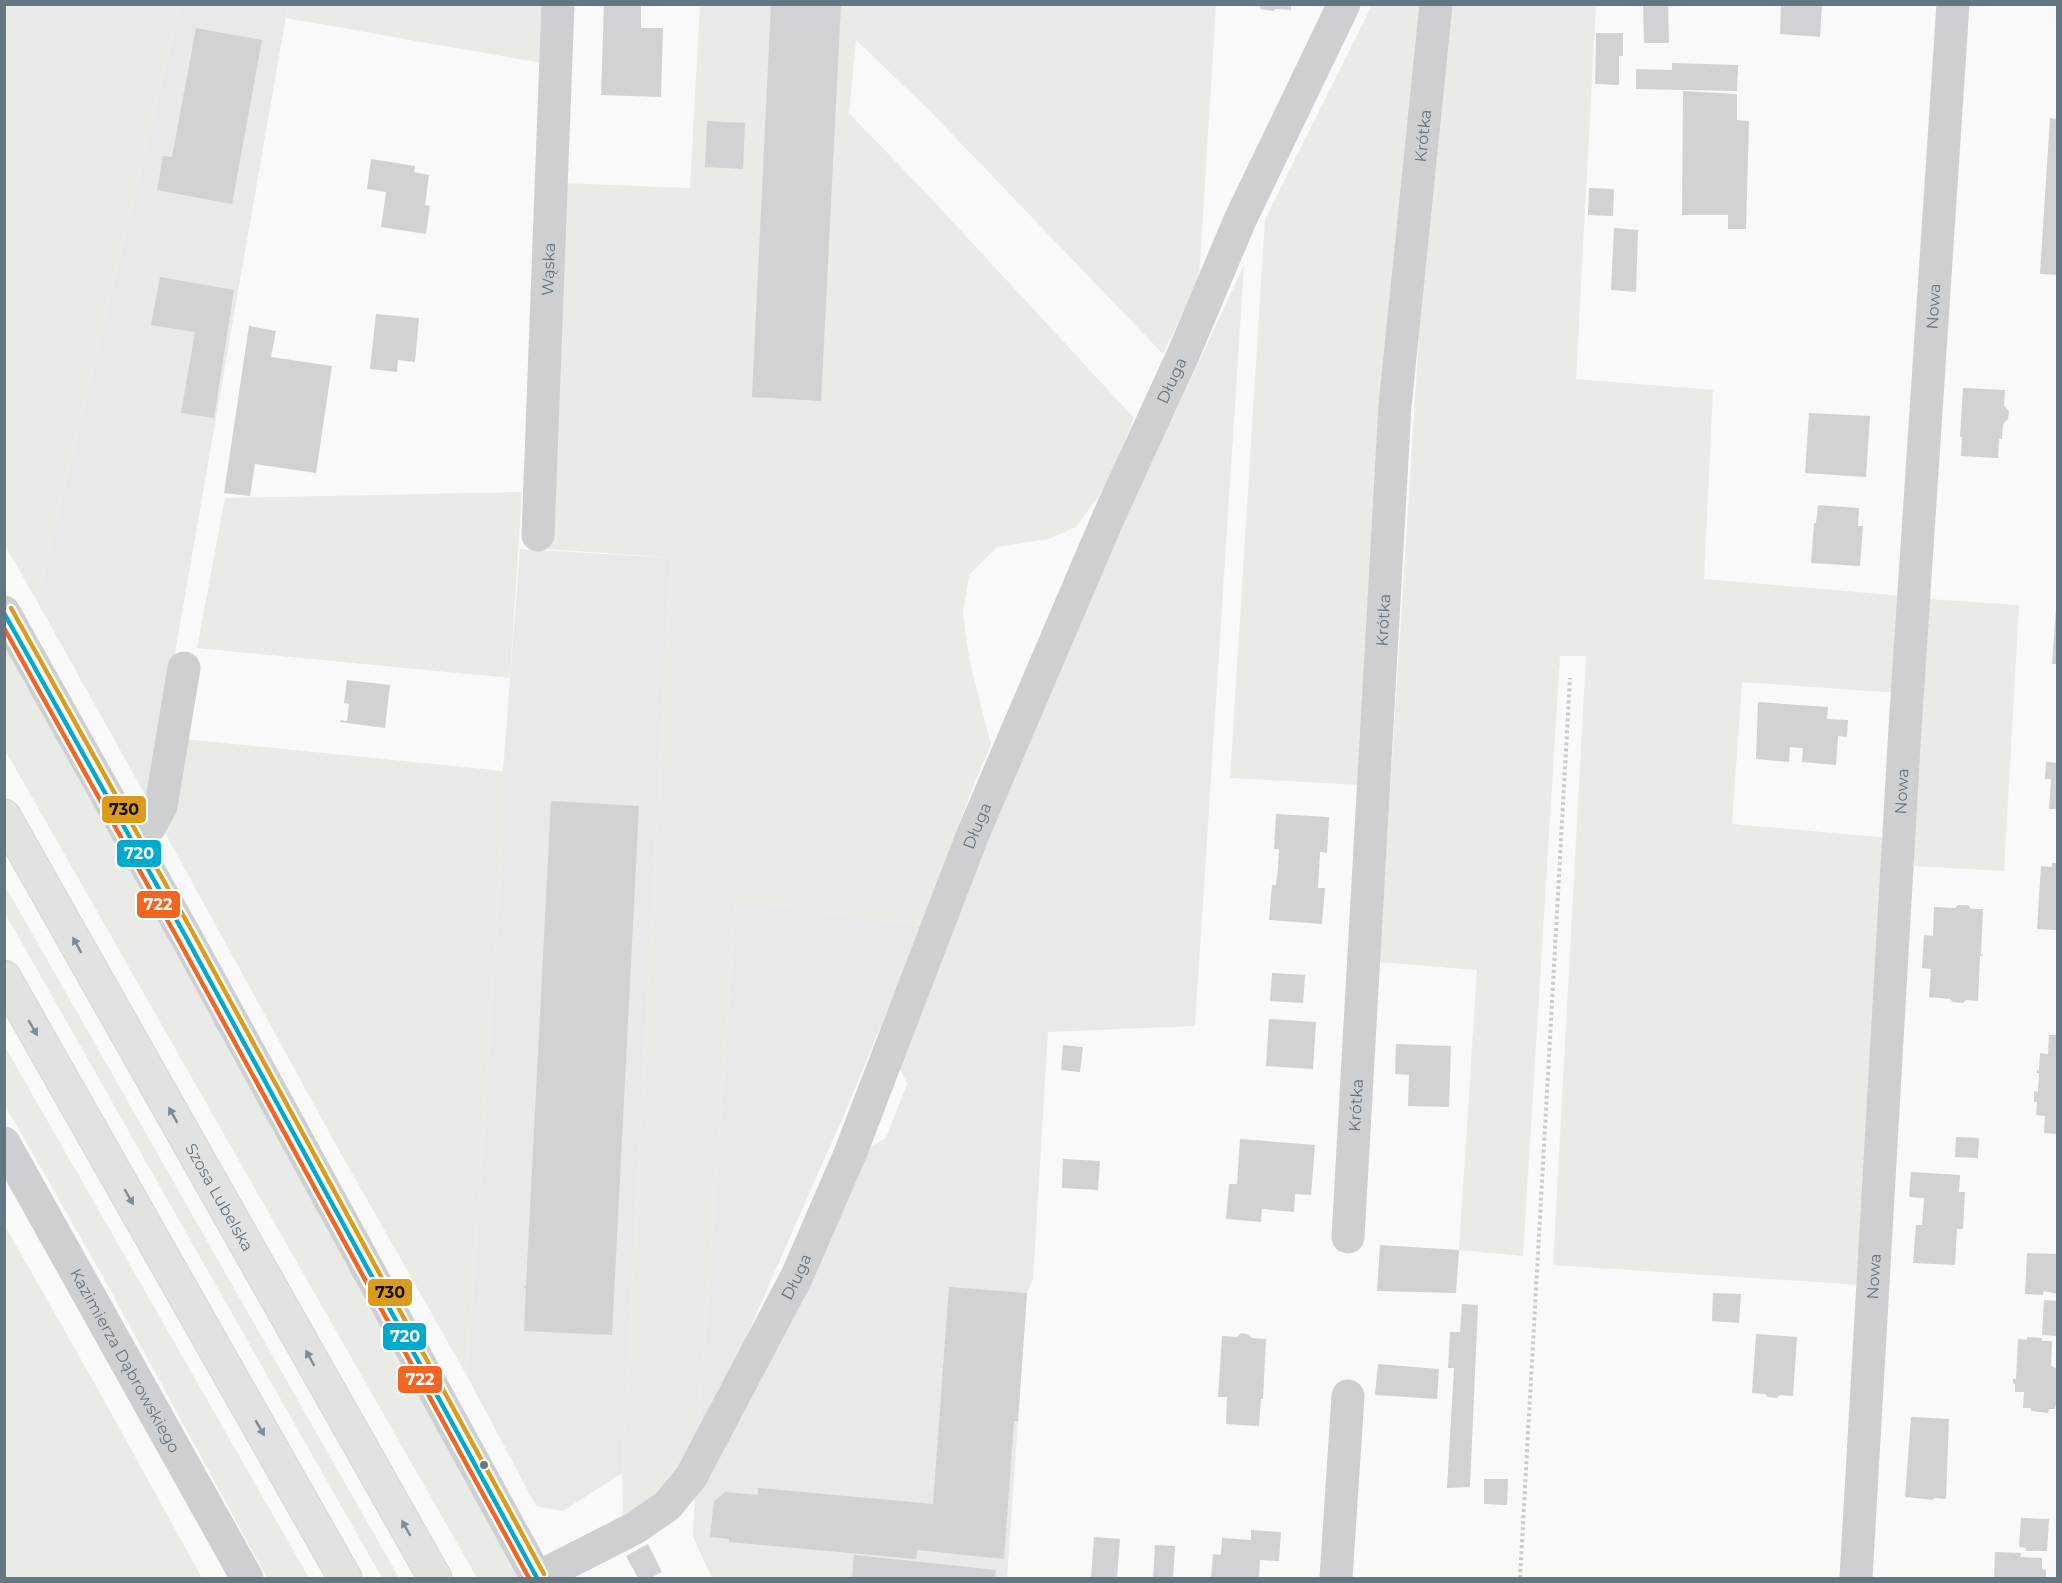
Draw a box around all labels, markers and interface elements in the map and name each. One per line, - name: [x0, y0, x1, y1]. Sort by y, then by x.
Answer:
- street label: Krótka: [1411, 109, 1435, 163]
- street label: Wąska: [538, 242, 559, 296]
- street label: Nowa: [1922, 283, 1944, 330]
- street label: Długa: [1153, 354, 1191, 407]
- street label: Krótka: [1372, 593, 1394, 647]
- street label: Nowa: [1891, 768, 1913, 815]
- line badge: 730: [101, 795, 147, 824]
- text: 730: [109, 800, 139, 819]
- street label: Długa: [959, 800, 995, 852]
- line badge: 720: [116, 839, 162, 868]
- text: 720: [124, 844, 154, 863]
- line badge: 722: [136, 890, 181, 919]
- text: 722: [144, 895, 172, 914]
- one-way arrow: [72, 937, 83, 953]
- one-way arrow: [28, 1020, 38, 1037]
- street label: Krótka: [1345, 1078, 1367, 1132]
- one-way arrow: [168, 1106, 178, 1123]
- street label: Szosa Lubelska: [181, 1140, 257, 1255]
- one-way arrow: [124, 1189, 135, 1205]
- street label: Długa: [777, 1251, 815, 1303]
- street label: Nowa: [1863, 1253, 1885, 1300]
- street label: Kazimierza Dąbrowskiego: [66, 1265, 184, 1456]
- line badge: 730: [367, 1278, 413, 1307]
- text: 730: [375, 1283, 405, 1302]
- line badge: 720: [382, 1322, 427, 1351]
- text: 720: [390, 1327, 420, 1346]
- one-way arrow: [305, 1350, 316, 1366]
- line badge: 722: [397, 1365, 443, 1394]
- text: 722: [406, 1370, 434, 1389]
- one-way arrow: [255, 1420, 265, 1437]
- unlabelled marker: [478, 1459, 490, 1471]
- one-way arrow: [401, 1519, 411, 1536]

